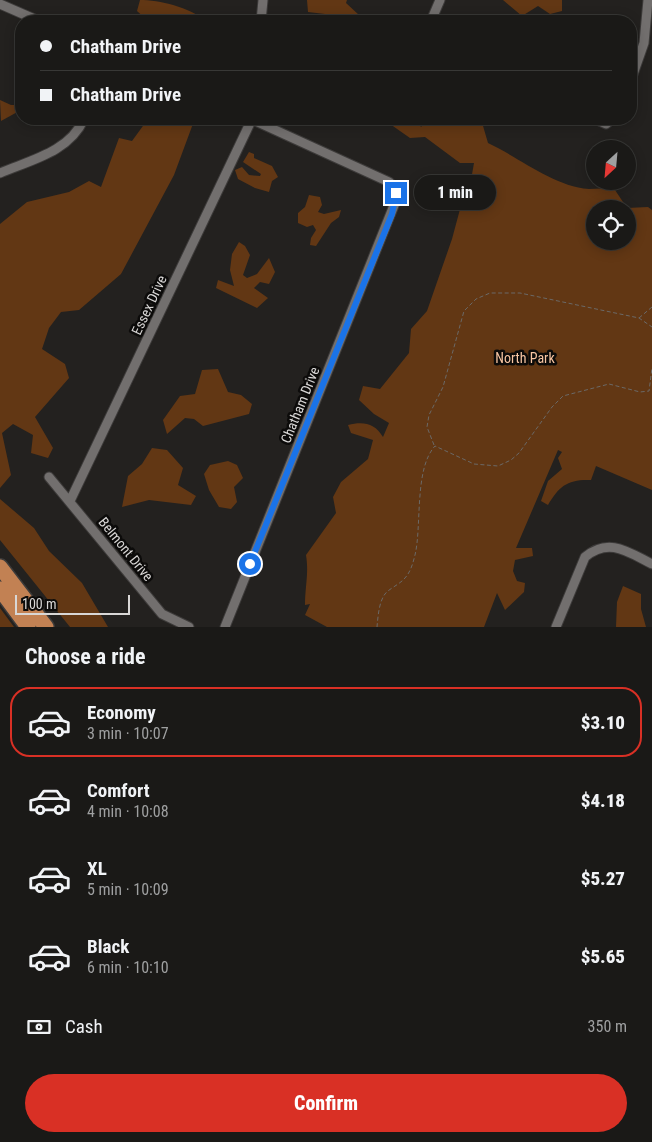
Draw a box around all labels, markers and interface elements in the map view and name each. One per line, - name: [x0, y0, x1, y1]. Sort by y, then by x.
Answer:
- text: Chatham Drive: [70, 35, 181, 58]
- text: Chatham Drive: [70, 83, 181, 106]
- north arrow: [586, 140, 636, 190]
- map controls: [586, 140, 636, 250]
- callout: 1 min: [414, 176, 496, 210]
- route end: [385, 182, 407, 204]
- text: 1 min: [437, 183, 473, 202]
- button: locate: [586, 200, 636, 250]
- street label: Essex Drive: [128, 272, 170, 337]
- park label: North Park: [495, 350, 555, 366]
- street label: Chatham Drive: [277, 364, 323, 445]
- street label: Belmont Drive: [96, 514, 157, 584]
- route start: [239, 553, 261, 575]
- scale bar: [15, 592, 130, 615]
- text: 100 m: [22, 596, 57, 612]
- text: Choose a ride: [25, 644, 146, 669]
- icon: car: [27, 700, 72, 745]
- text: Economy: [87, 701, 156, 724]
- text: $3.10: [581, 711, 625, 734]
- text: 3 min · 10:07: [87, 724, 169, 743]
- icon: car: [27, 778, 72, 823]
- text: Comfort: [87, 779, 150, 802]
- text: $4.18: [581, 789, 625, 812]
- text: 4 min · 10:08: [87, 802, 169, 821]
- icon: car: [27, 856, 72, 901]
- text: XL: [87, 857, 107, 880]
- text: $5.27: [581, 867, 625, 890]
- text: 5 min · 10:09: [87, 880, 169, 899]
- icon: car: [27, 934, 72, 979]
- text: Black: [87, 935, 129, 958]
- text: $5.65: [581, 945, 625, 968]
- text: 6 min · 10:10: [87, 958, 169, 977]
- icon: cash: [25, 1013, 53, 1041]
- text: Cash: [65, 1015, 103, 1038]
- text: 350 m: [588, 1017, 627, 1036]
- button: Confirm: [25, 1074, 627, 1132]

